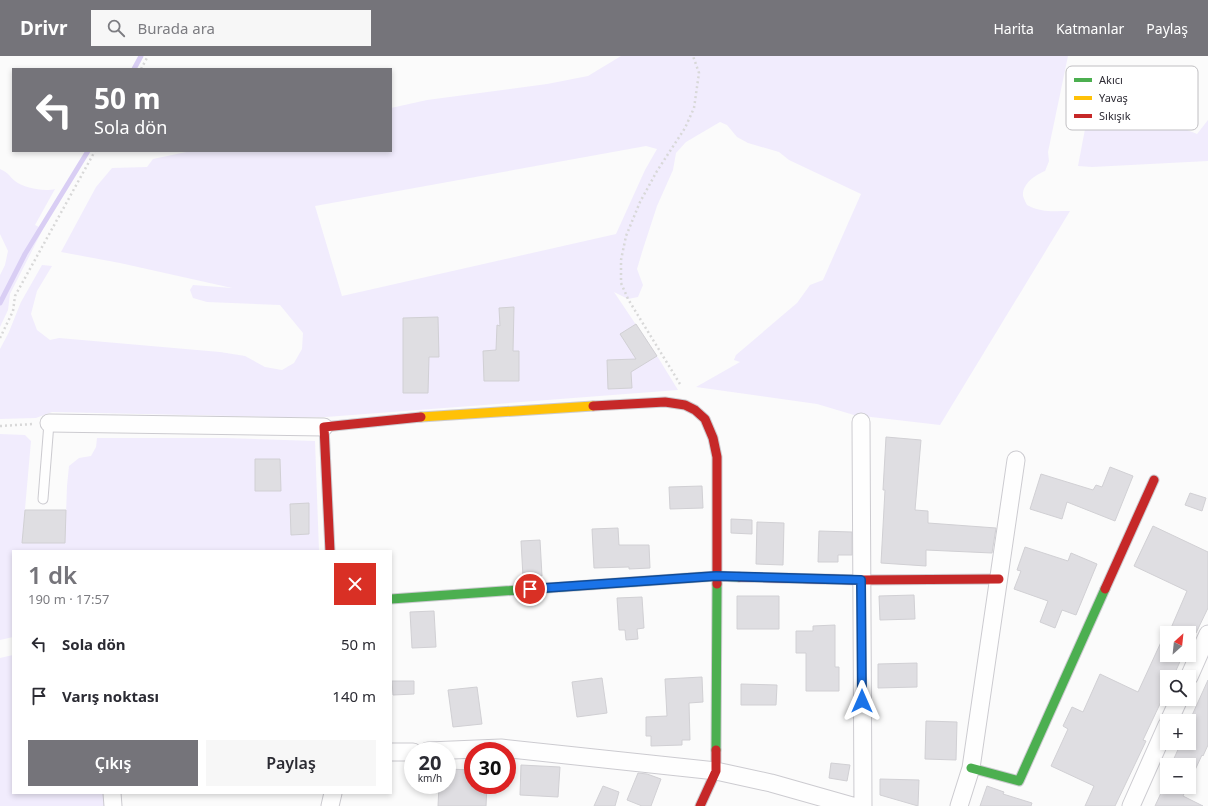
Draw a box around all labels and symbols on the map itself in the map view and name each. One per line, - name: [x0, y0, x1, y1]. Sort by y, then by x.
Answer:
- legend: [1066, 66, 1198, 130]
- text: Akıcı: [1099, 72, 1123, 87]
- text: Yavaş: [1099, 90, 1128, 105]
- text: Sıkışık: [1099, 108, 1131, 123]
- pin: [513, 572, 547, 606]
- north arrow: [1160, 626, 1196, 662]
- position arrow: [841, 680, 883, 722]
- speed limit sign: 30: [464, 742, 516, 794]

